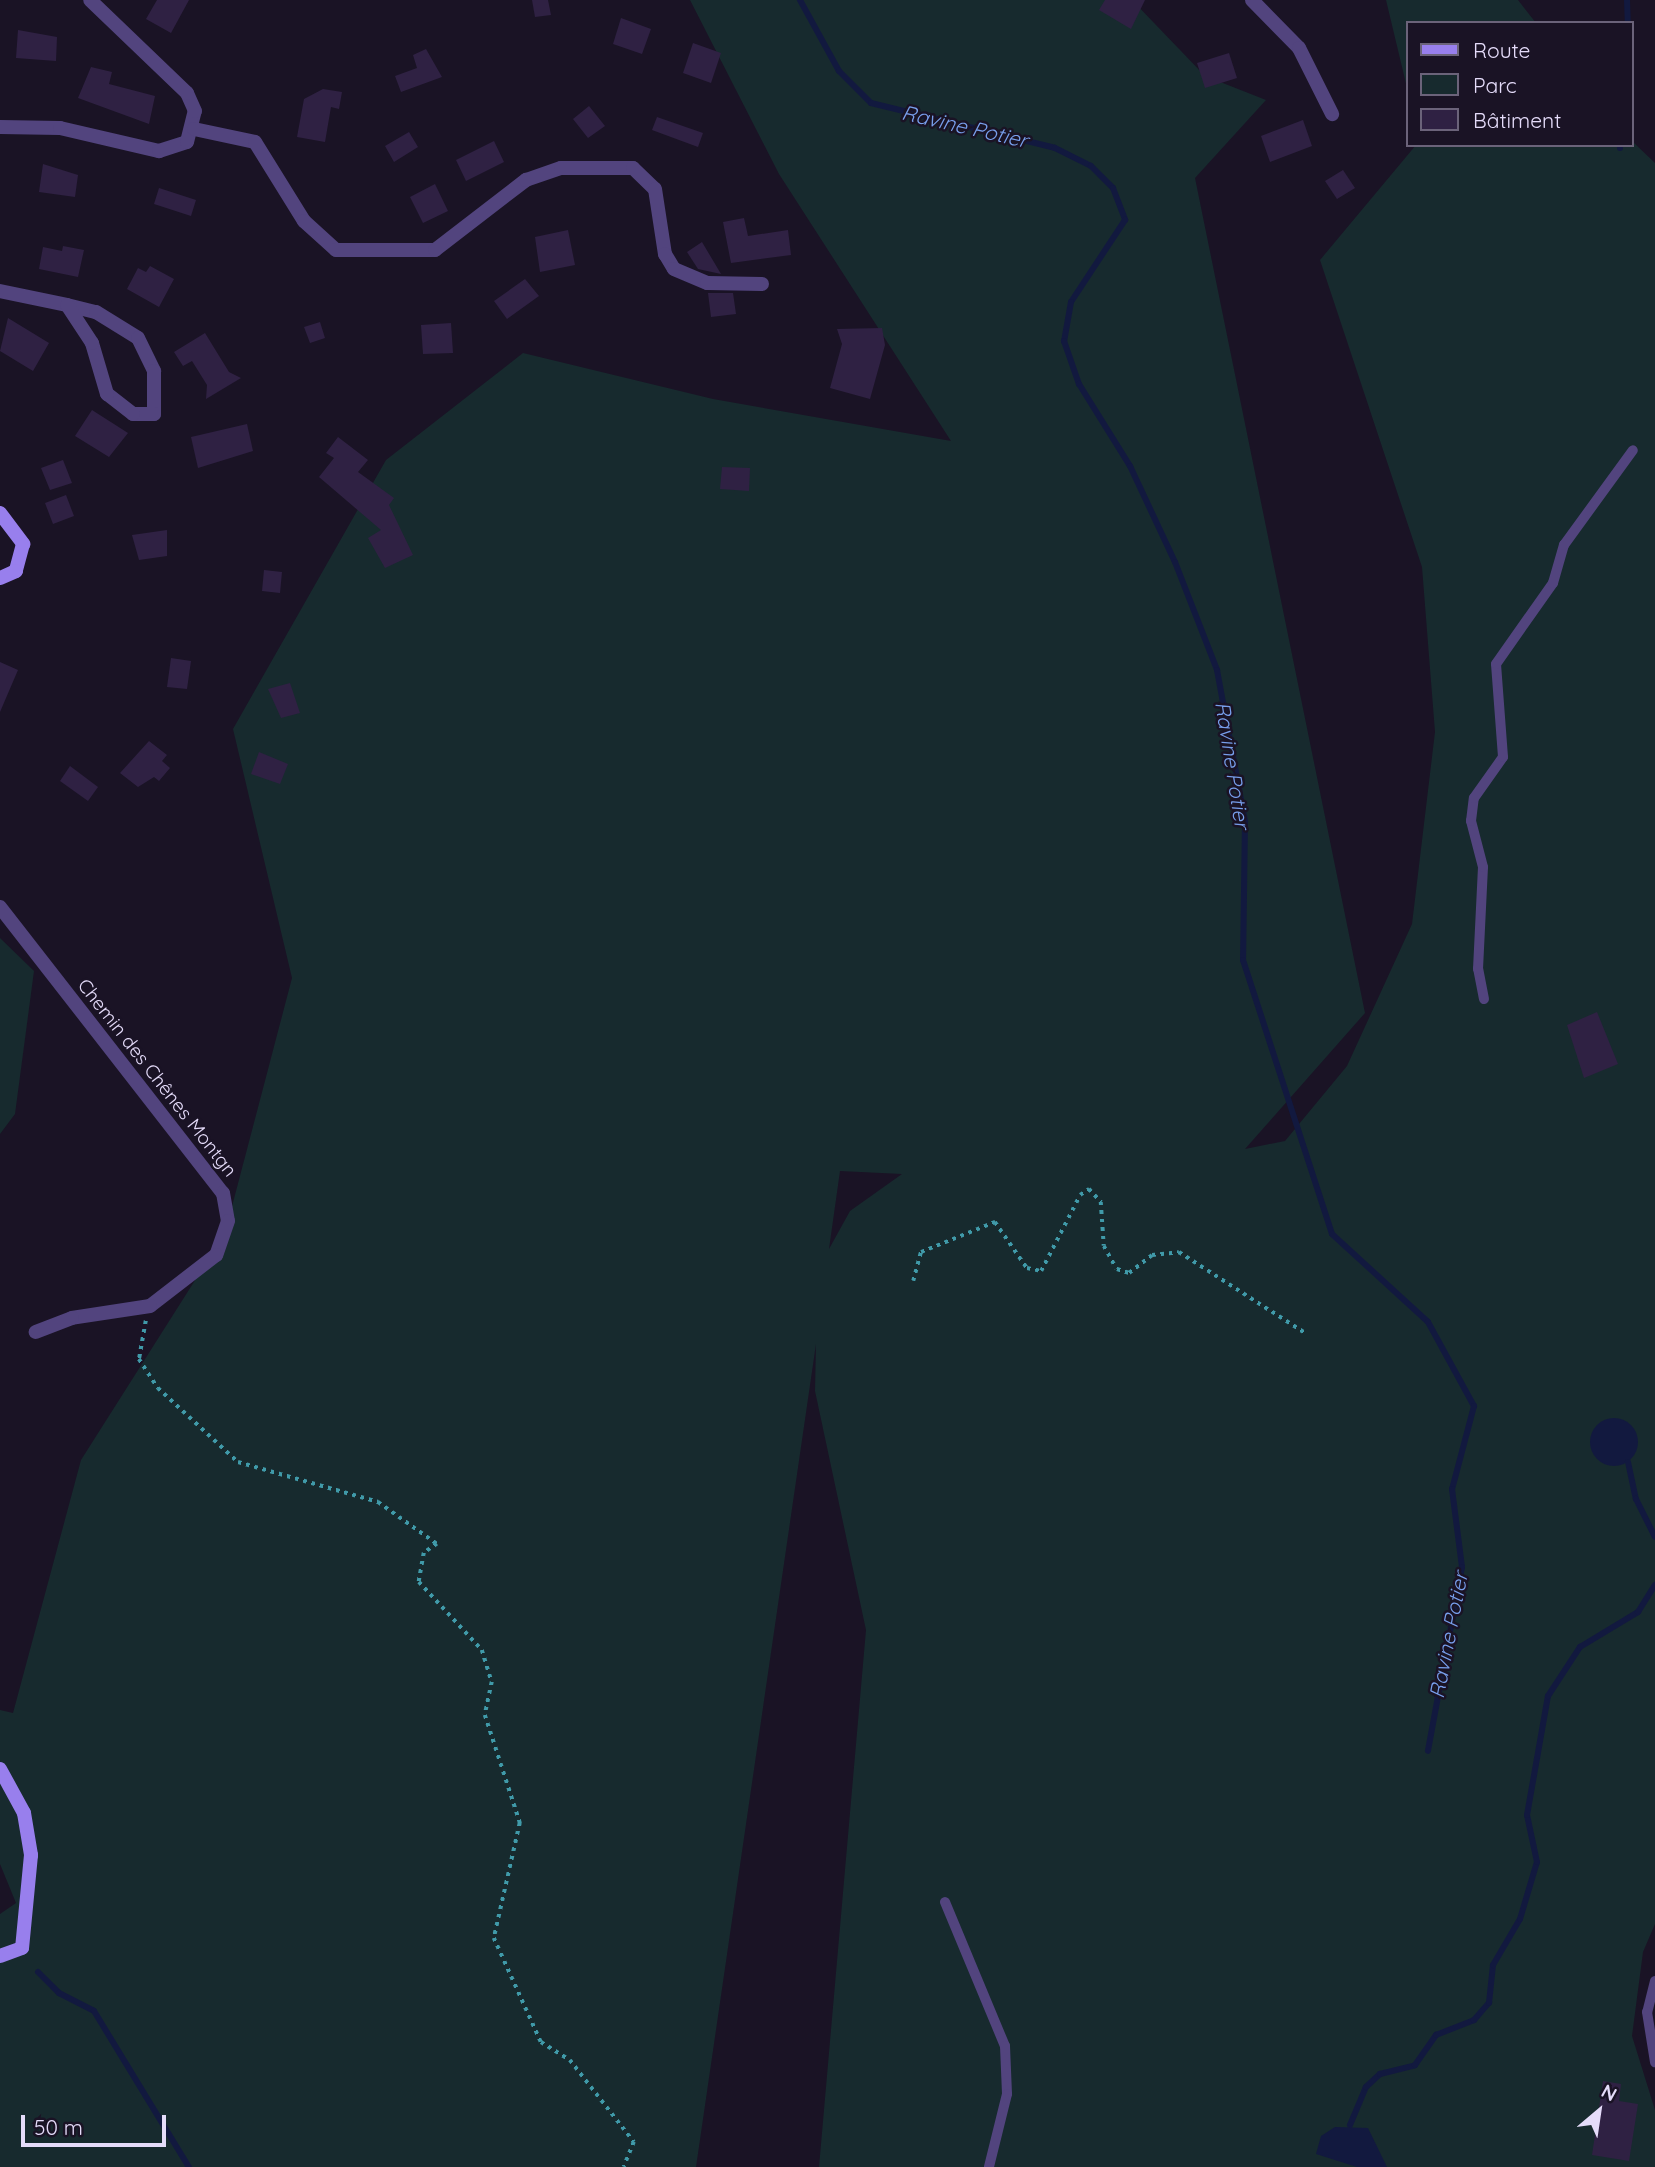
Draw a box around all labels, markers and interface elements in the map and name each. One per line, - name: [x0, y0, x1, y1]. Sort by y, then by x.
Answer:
- legend: [1406, 21, 1634, 147]
- text: Route: [1473, 37, 1530, 63]
- text: Parc: [1473, 72, 1517, 98]
- water label: Ravine Potier: [900, 99, 1030, 153]
- text: Bâtiment: [1473, 107, 1561, 133]
- water label: Ravine Potier: [1211, 700, 1255, 830]
- street label: Chemin des Chênes Montgn: [73, 974, 241, 1182]
- water label: Ravine Potier: [1423, 1570, 1473, 1700]
- north arrow: [1564, 2076, 1634, 2146]
- text: N: [1597, 2079, 1621, 2107]
- scale bar: [24, 2100, 170, 2144]
- text: 50 m: [34, 2114, 83, 2140]

